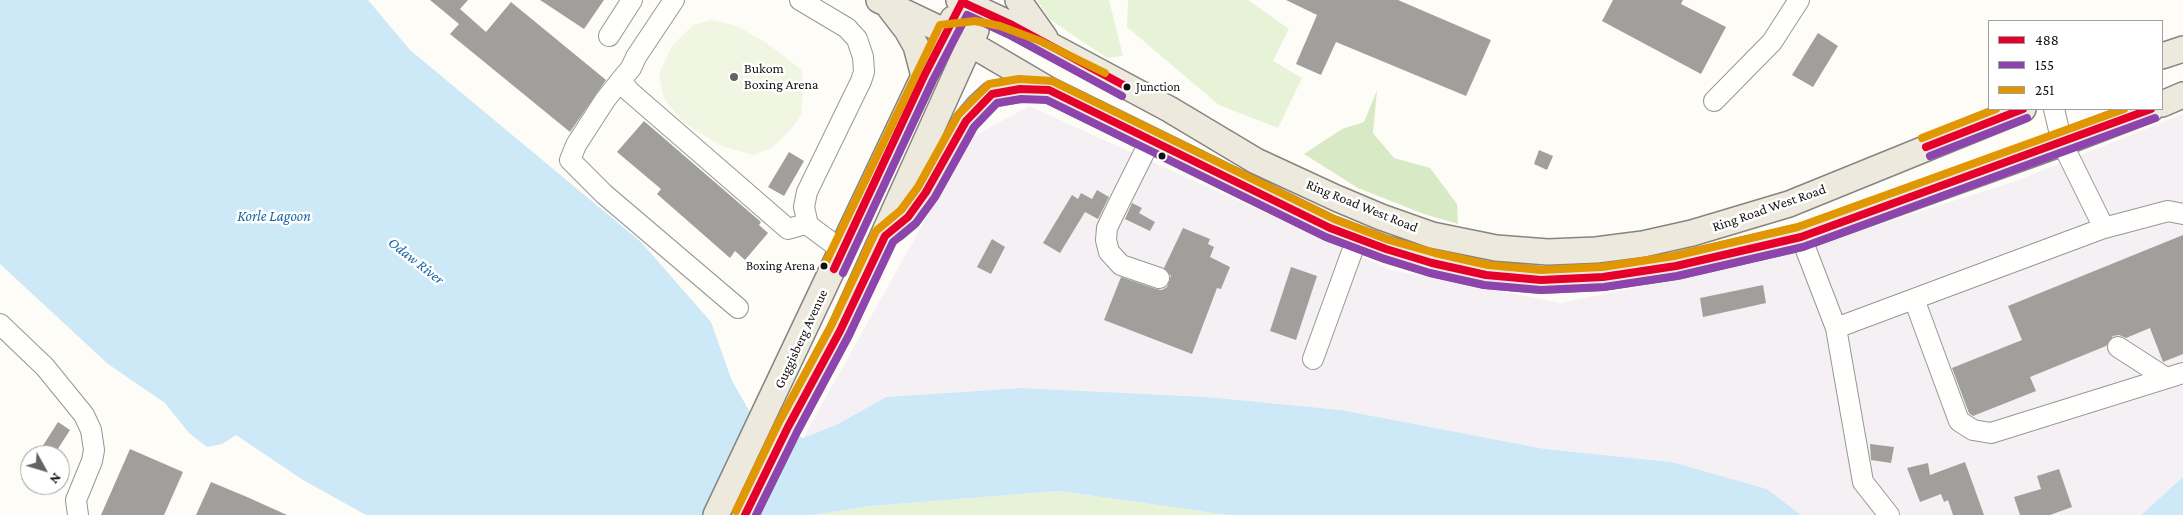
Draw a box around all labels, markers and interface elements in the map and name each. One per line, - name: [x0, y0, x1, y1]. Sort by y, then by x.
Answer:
- legend: [1988, 20, 2163, 110]
- text: 488: [2035, 32, 2059, 48]
- text: 155: [2035, 57, 2054, 73]
- place label: Bukom Boxing Arena: [744, 61, 818, 94]
- marker: Bukom Boxing Arena: [728, 71, 740, 83]
- place label: Junction: [1136, 79, 1180, 95]
- marker: Junction: [1122, 82, 1132, 92]
- text: 251: [2035, 82, 2054, 98]
- unlabelled marker: [1157, 151, 1167, 161]
- street label: Ring Road West Road: [1304, 176, 1420, 236]
- street label: Ring Road West Road: [1710, 181, 1828, 235]
- water label: Korle Lagoon: [237, 207, 311, 225]
- water label: Odaw River: [384, 234, 448, 288]
- place label: Boxing Arena: [746, 258, 815, 274]
- marker: Boxing Arena: [819, 261, 829, 271]
- street label: Guggisberg Avenue: [771, 287, 831, 391]
- north arrow: [20, 445, 70, 495]
- text: N: [47, 470, 65, 488]

